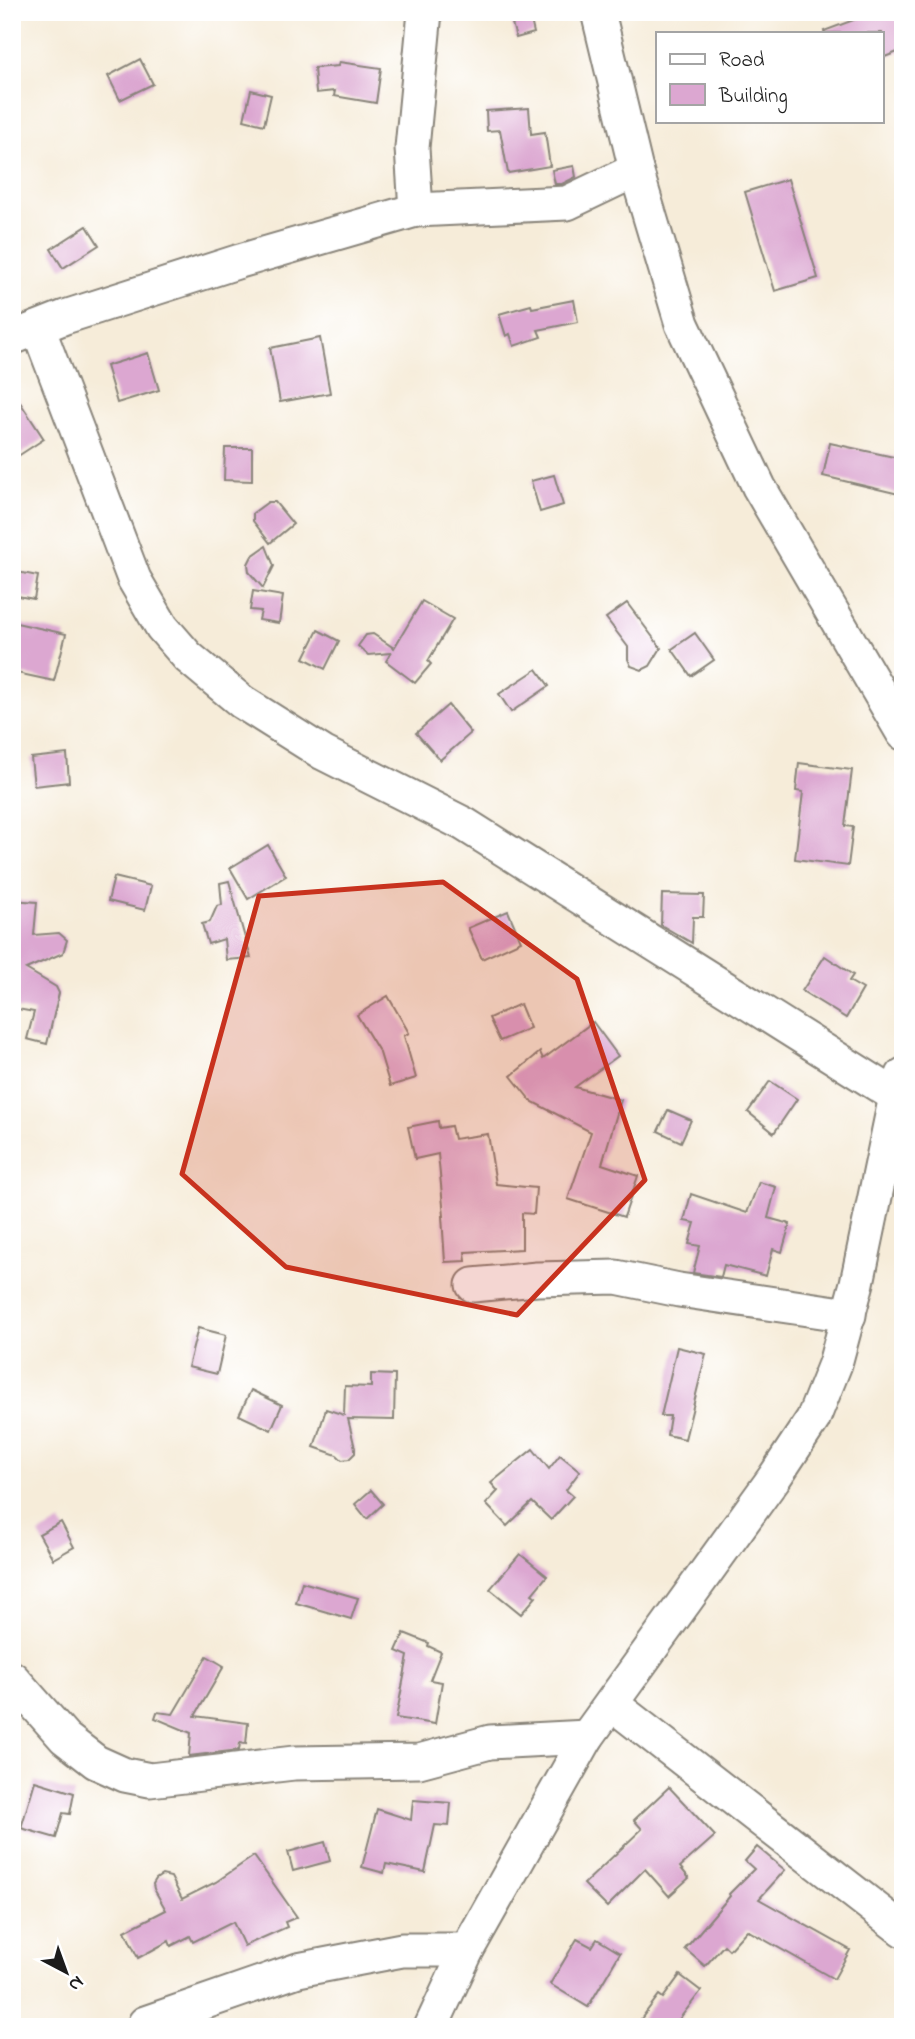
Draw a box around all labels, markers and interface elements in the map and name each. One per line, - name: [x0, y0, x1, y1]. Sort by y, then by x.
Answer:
- legend: [656, 32, 884, 122]
- text: Road: [719, 46, 765, 76]
- text: Building: [718, 82, 788, 114]
- north arrow: [32, 1938, 102, 2008]
- text: N: [62, 1969, 89, 1997]

